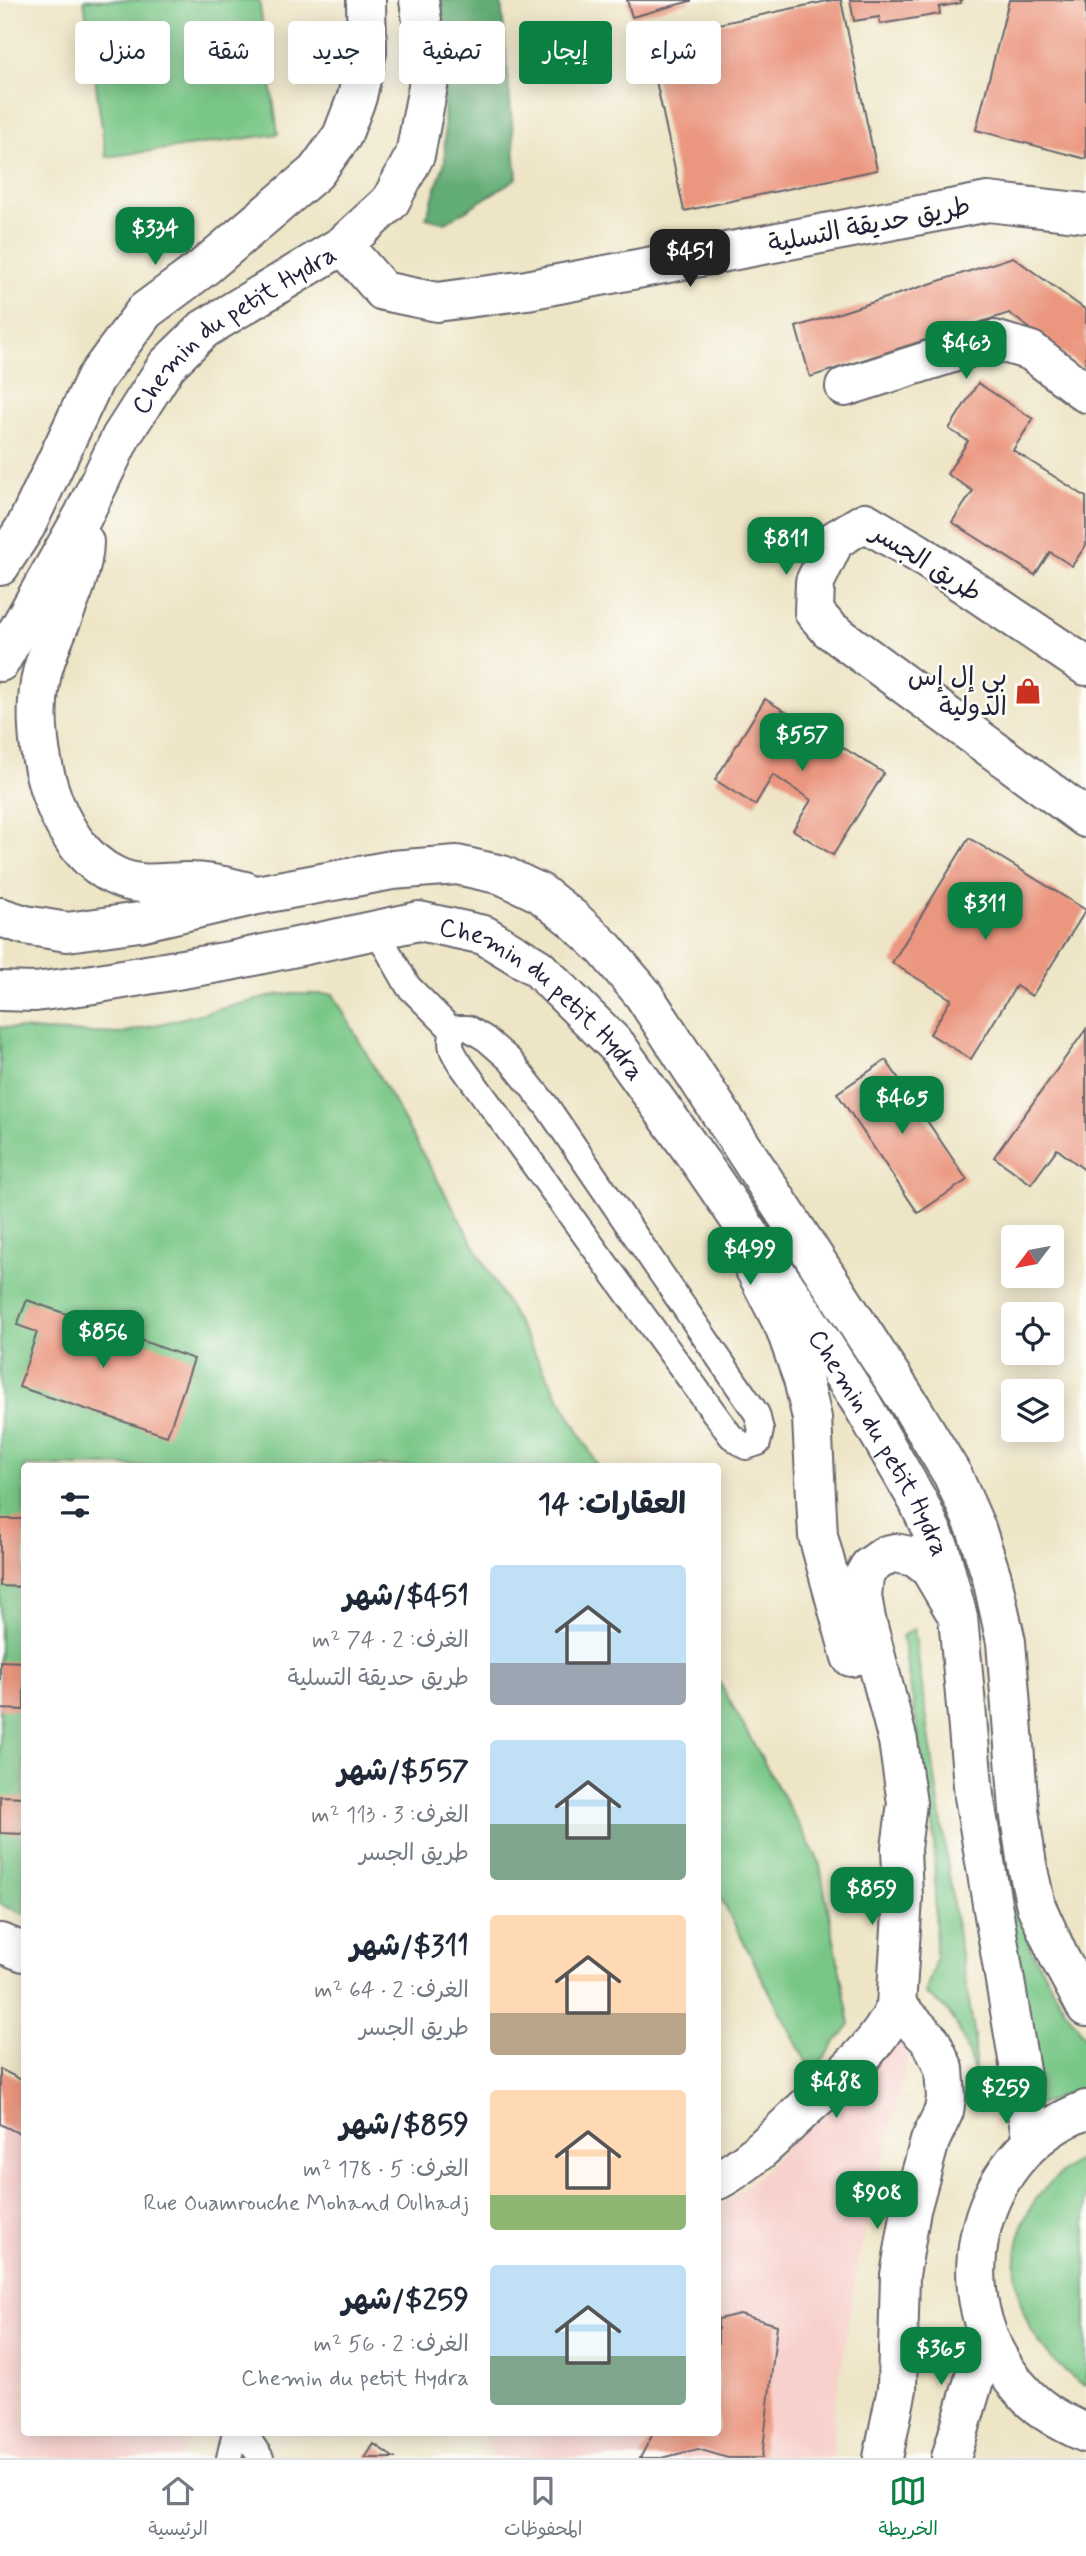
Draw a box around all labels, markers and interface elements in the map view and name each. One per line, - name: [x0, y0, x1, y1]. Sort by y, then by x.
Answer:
- chip: منزل: [75, 21, 170, 84]
- chip: شقة: [184, 21, 274, 84]
- chip: جديد: [288, 21, 385, 84]
- chip: تصفية: [399, 21, 505, 84]
- chip: إيجار: [519, 21, 612, 84]
- chip: شراء: [626, 21, 721, 84]
- street label: طريق حديقة التسلية: [765, 190, 973, 262]
- pin: $334: [114, 208, 196, 267]
- text: $334: [131, 215, 179, 245]
- pin: $451: [649, 230, 731, 289]
- text: $451: [666, 237, 714, 267]
- street label: Chemin du petit Hydra: [125, 238, 343, 422]
- pin: $463: [925, 322, 1007, 381]
- text: $463: [941, 329, 991, 359]
- street label: طريق الجسر: [863, 515, 988, 611]
- pin: $811: [745, 518, 827, 577]
- text: $811: [763, 525, 809, 555]
- place label: بي إل إس الدولية: [908, 661, 1007, 725]
- shop icon: بي إل إس الدولية: [1013, 676, 1043, 706]
- pin: $557: [761, 714, 843, 773]
- text: $557: [776, 721, 828, 751]
- pin: $311: [944, 883, 1026, 942]
- text: $311: [964, 890, 1006, 920]
- street label: Chemin du petit Hydra: [436, 911, 652, 1088]
- pin: $465: [861, 1076, 943, 1136]
- text: $465: [876, 1084, 928, 1114]
- north arrow: [1001, 1225, 1064, 1288]
- map controls: [1001, 1225, 1064, 1442]
- pin: $499: [709, 1228, 791, 1287]
- text: $499: [724, 1235, 776, 1265]
- button: locate: [1001, 1302, 1064, 1365]
- pin: $856: [62, 1310, 144, 1370]
- text: $856: [78, 1318, 128, 1348]
- street label: Chemin du petit Hydra: [799, 1324, 956, 1560]
- button: layers: [1001, 1379, 1064, 1442]
- text: العقارات: 14: [538, 1485, 686, 1524]
- icon: filters: [56, 1486, 94, 1524]
- text: $451/شهر: [343, 1577, 469, 1616]
- icon: home: [546, 1593, 630, 1677]
- text: الغرف: 2 · 74 m²: [312, 1626, 469, 1656]
- text: طريق حديقة التسلية: [288, 1664, 469, 1694]
- text: $557/شهر: [338, 1752, 469, 1791]
- icon: home: [546, 1768, 630, 1852]
- text: الغرف: 3 · 113 m²: [311, 1801, 469, 1831]
- text: طريق الجسر: [359, 1839, 469, 1869]
- pin: $859: [831, 1868, 913, 1927]
- text: $859: [847, 1875, 897, 1905]
- text: $311/شهر: [350, 1927, 469, 1966]
- icon: home: [546, 1943, 630, 2027]
- text: الغرف: 2 · 64 m²: [314, 1976, 469, 2006]
- text: طريق الجسر: [359, 2014, 469, 2044]
- pin: $488: [795, 2060, 877, 2120]
- pin: $259: [965, 2066, 1047, 2126]
- text: $488: [810, 2068, 862, 2098]
- text: $259: [981, 2074, 1031, 2104]
- text: $859/شهر: [340, 2106, 469, 2145]
- icon: home: [546, 2118, 630, 2202]
- text: الغرف: 5 · 178 m²: [303, 2155, 469, 2185]
- pin: $908: [836, 2172, 918, 2231]
- text: $908: [852, 2179, 902, 2209]
- text: Rue Ouamrouche Mohand Oulhadj: [143, 2189, 469, 2219]
- text: $259/شهر: [342, 2281, 469, 2320]
- icon: home: [546, 2293, 630, 2377]
- pin: $365: [900, 2328, 982, 2387]
- text: الغرف: 2 · 56 m²: [313, 2330, 469, 2360]
- text: $365: [916, 2335, 966, 2365]
- text: Chemin du petit Hydra: [241, 2364, 469, 2394]
- tab: الرئيسية: [148, 2472, 208, 2545]
- tab: المحفوظات: [504, 2472, 582, 2545]
- tab: الخريطة: [879, 2472, 938, 2545]

